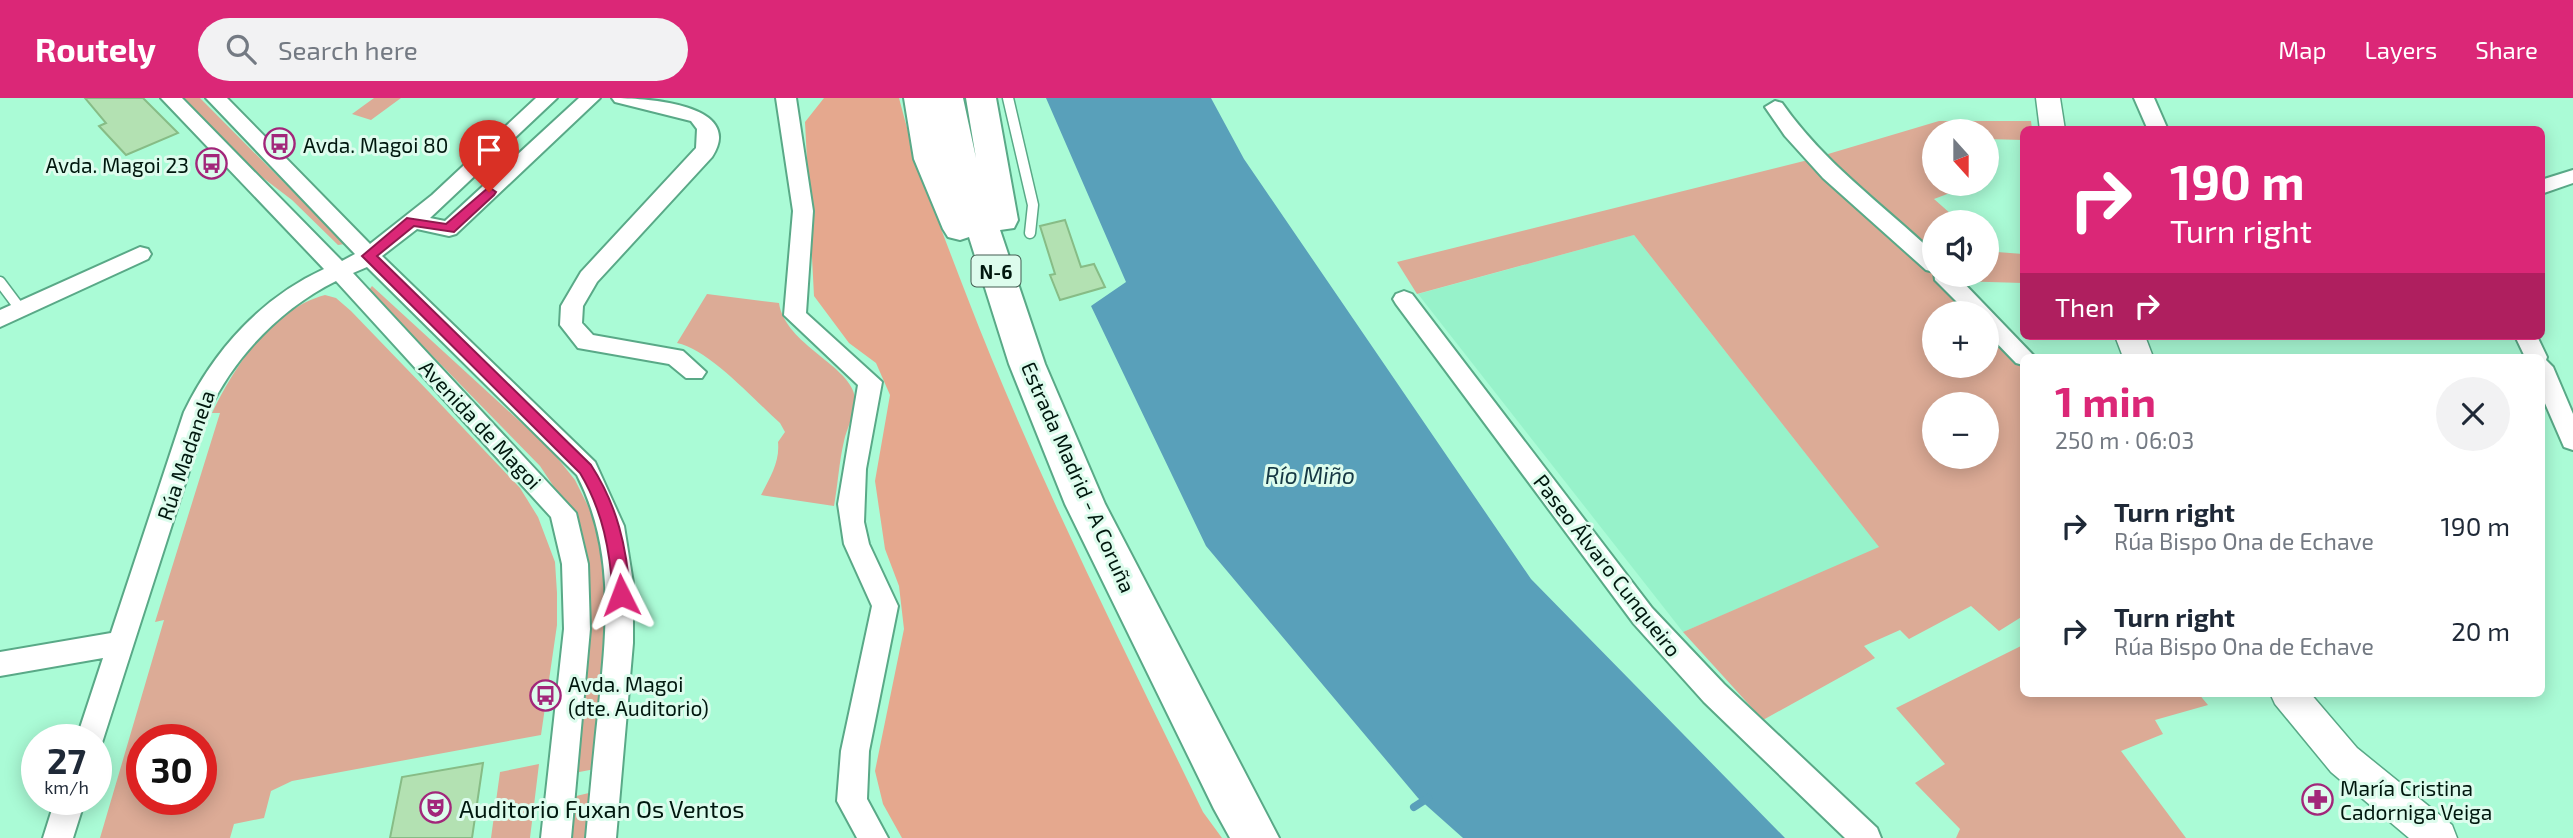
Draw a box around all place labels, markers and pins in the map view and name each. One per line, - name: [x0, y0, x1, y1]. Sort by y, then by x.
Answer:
- pin: [459, 120, 519, 192]
- bus stop icon: Avda. Magoi 80: [263, 127, 297, 161]
- place label: Avda. Magoi 80: [303, 132, 449, 157]
- bus stop icon: Avda. Magoi 23: [195, 147, 229, 181]
- place label: Avda. Magoi 23: [45, 152, 189, 177]
- place label: Avda. Magoi (dte. Auditorio): [568, 671, 709, 720]
- bus stop icon: Avda. Magoi (dte. Auditorio): [528, 678, 562, 712]
- place label: María Cristina Cadorniga Veiga: [2340, 775, 2492, 824]
- pharmacy icon: María Cristina Cadorniga Veiga: [2300, 782, 2334, 816]
- theatre icon: Auditorio Fuxan Os Ventos: [419, 791, 453, 825]
- place label: Auditorio Fuxan Os Ventos: [459, 794, 745, 823]

